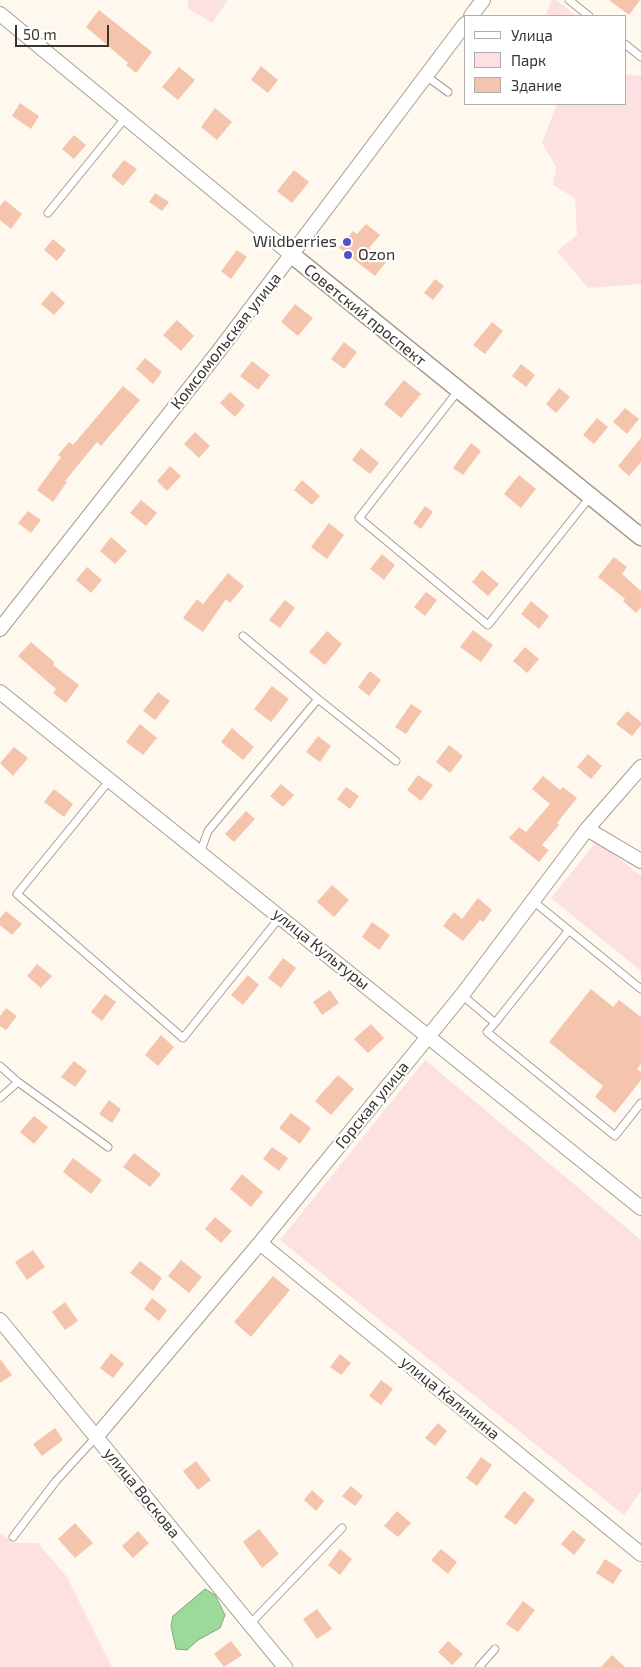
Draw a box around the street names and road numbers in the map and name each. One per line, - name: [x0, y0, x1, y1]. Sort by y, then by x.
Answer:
- street label: Советский проспект: [300, 260, 430, 370]
- street label: Комсомольская улица: [167, 269, 285, 413]
- street label: улица Культуры: [269, 904, 373, 994]
- street label: Горская улица: [331, 1058, 413, 1152]
- street label: улица Калинина: [397, 1352, 503, 1444]
- street label: улица Воскова: [100, 1444, 184, 1542]

